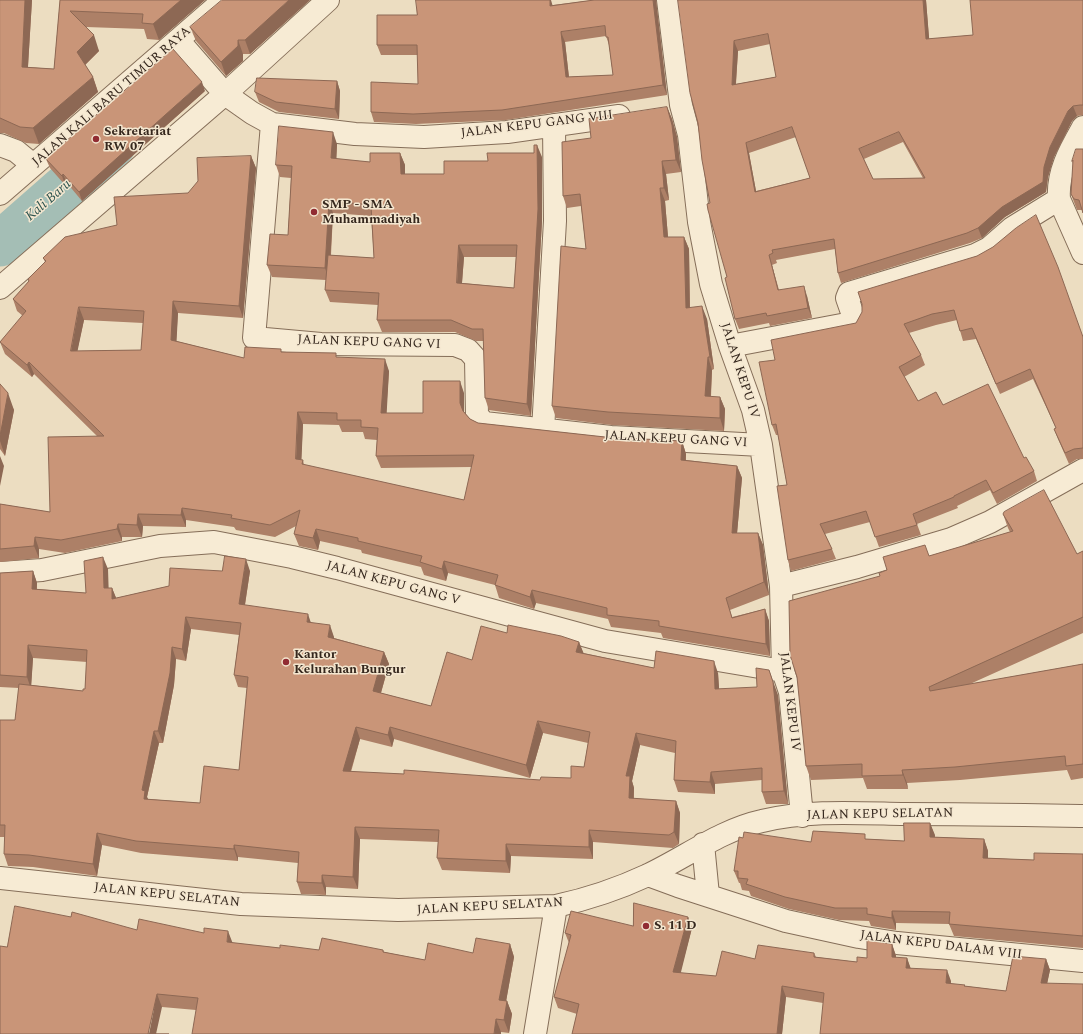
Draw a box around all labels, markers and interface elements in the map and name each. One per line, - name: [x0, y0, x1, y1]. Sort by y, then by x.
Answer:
- street label: JALAN KALI BARU TIMUR RAYA: [30, 24, 194, 170]
- street label: JALAN KEPU GANG VIII: [460, 108, 614, 142]
- place label: Sekretariat RW 07: [104, 124, 171, 155]
- marker: Sekretariat RW 07: [91, 134, 101, 144]
- water label: Kali Baru: [23, 177, 75, 225]
- place label: SMP - SMA Muhammadiyah: [322, 197, 420, 228]
- marker: SMP - SMA Muhammadiyah: [309, 207, 319, 217]
- street label: JALAN KEPU IV: [716, 321, 762, 421]
- street label: JALAN KEPU GANG VI: [297, 333, 441, 353]
- street label: JALAN KEPU GANG VI: [604, 428, 748, 452]
- street label: JALAN KEPU GANG V: [324, 559, 462, 609]
- place label: Kantor Kelurahan Bungur: [294, 647, 405, 678]
- street label: JALAN KEPU IV: [775, 651, 803, 753]
- marker: Kantor Kelurahan Bungur: [281, 657, 291, 667]
- street label: JALAN KEPU SELATAN: [807, 806, 953, 824]
- street label: JALAN KEPU SELATAN: [93, 881, 241, 911]
- street label: JALAN KEPU SELATAN: [416, 895, 564, 919]
- place label: S. 11 D: [654, 918, 696, 934]
- marker: S. 11 D: [641, 921, 651, 931]
- street label: JALAN KEPU DALAM VIII: [859, 928, 1023, 964]

